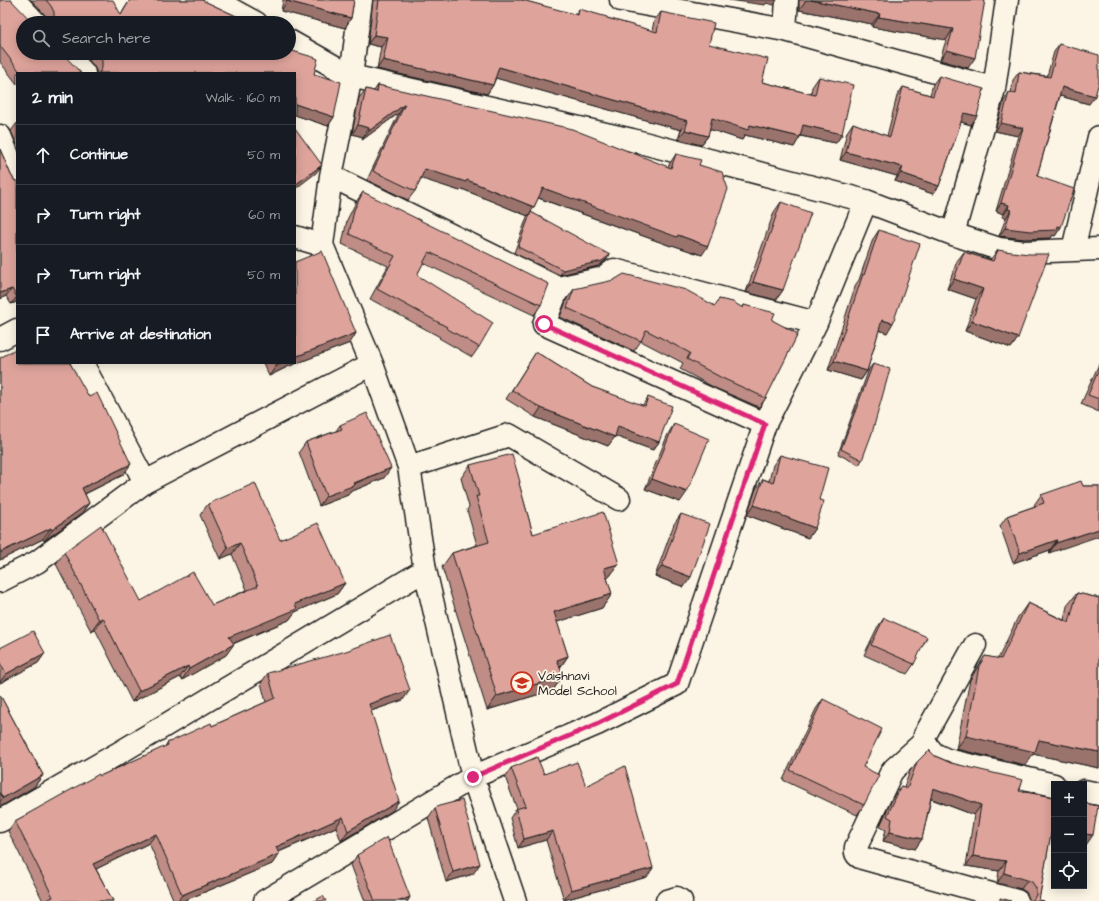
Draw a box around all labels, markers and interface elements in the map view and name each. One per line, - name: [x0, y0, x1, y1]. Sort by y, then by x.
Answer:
- search box: [16, 16, 296, 60]
- icon: search: [30, 27, 52, 49]
- text: Search here: [62, 28, 151, 49]
- text: 2 min: [32, 86, 73, 110]
- text: Walk · 160 m: [206, 89, 280, 107]
- icon: ahead: [32, 144, 54, 166]
- text: Continue: [70, 144, 128, 165]
- text: 50 m: [247, 146, 280, 164]
- icon: right: [32, 204, 54, 226]
- text: Turn right: [70, 204, 141, 225]
- text: 60 m: [248, 206, 280, 224]
- icon: right: [32, 264, 54, 286]
- text: Turn right: [70, 264, 141, 285]
- text: 50 m: [247, 266, 280, 284]
- route start: [535, 315, 553, 333]
- icon: arrive: [32, 324, 54, 346]
- text: Arrive at destination: [70, 324, 211, 345]
- place label: Vaishnavi Model School: [538, 667, 617, 700]
- school or university icon: Vaishnavi Model School: [509, 670, 535, 696]
- route end: [464, 768, 482, 786]
- map controls: [1051, 781, 1087, 889]
- button: +: [1051, 781, 1087, 817]
- button: −: [1051, 817, 1087, 853]
- button: locate: [1051, 853, 1087, 889]

